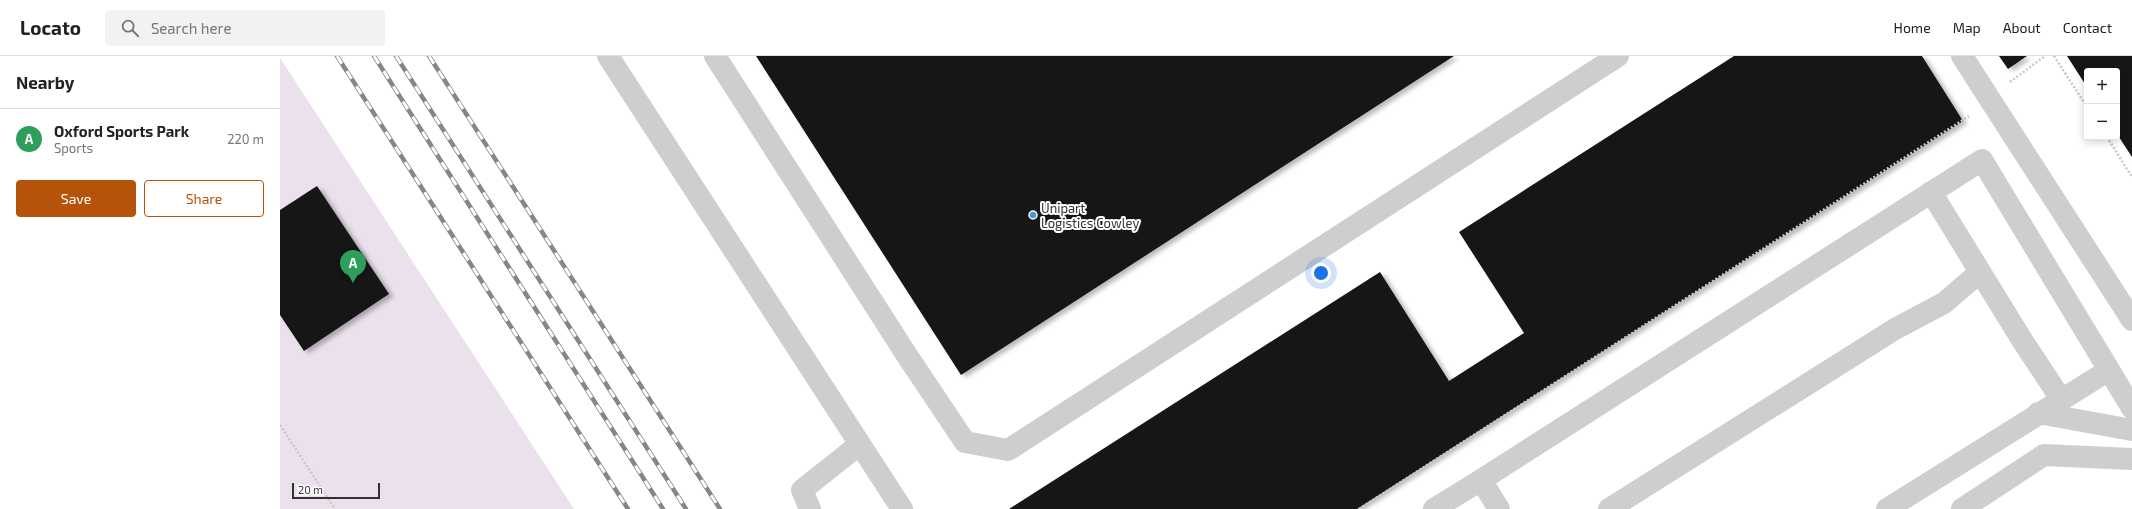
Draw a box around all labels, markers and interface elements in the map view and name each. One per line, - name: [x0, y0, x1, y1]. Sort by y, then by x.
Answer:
- search box: [105, 10, 385, 46]
- text: Locato: [20, 16, 81, 39]
- icon: search: [119, 17, 141, 39]
- text: Search here: [151, 19, 231, 37]
- text: Home: [1894, 19, 1931, 36]
- text: Map: [1953, 19, 1981, 36]
- text: About: [2003, 19, 2041, 36]
- text: Contact: [2063, 19, 2112, 36]
- map controls: [2084, 68, 2120, 140]
- button: +: [2084, 68, 2120, 104]
- text: Nearby: [16, 72, 74, 92]
- button: −: [2084, 104, 2120, 140]
- text: Oxford Sports Park: [54, 122, 189, 140]
- text: A: [25, 131, 33, 147]
- text: 220 m: [227, 131, 264, 147]
- text: Sports: [54, 140, 93, 156]
- button: Save: [16, 180, 136, 217]
- button: Share: [144, 180, 264, 217]
- place label: Unipart Logistics Cowley: [1041, 200, 1139, 231]
- marker: Unipart Logistics Cowley: [1028, 210, 1038, 220]
- pin: A: [340, 250, 366, 283]
- your location: [1311, 263, 1331, 283]
- scale bar: [292, 481, 380, 500]
- text: 20 m: [298, 483, 323, 496]

